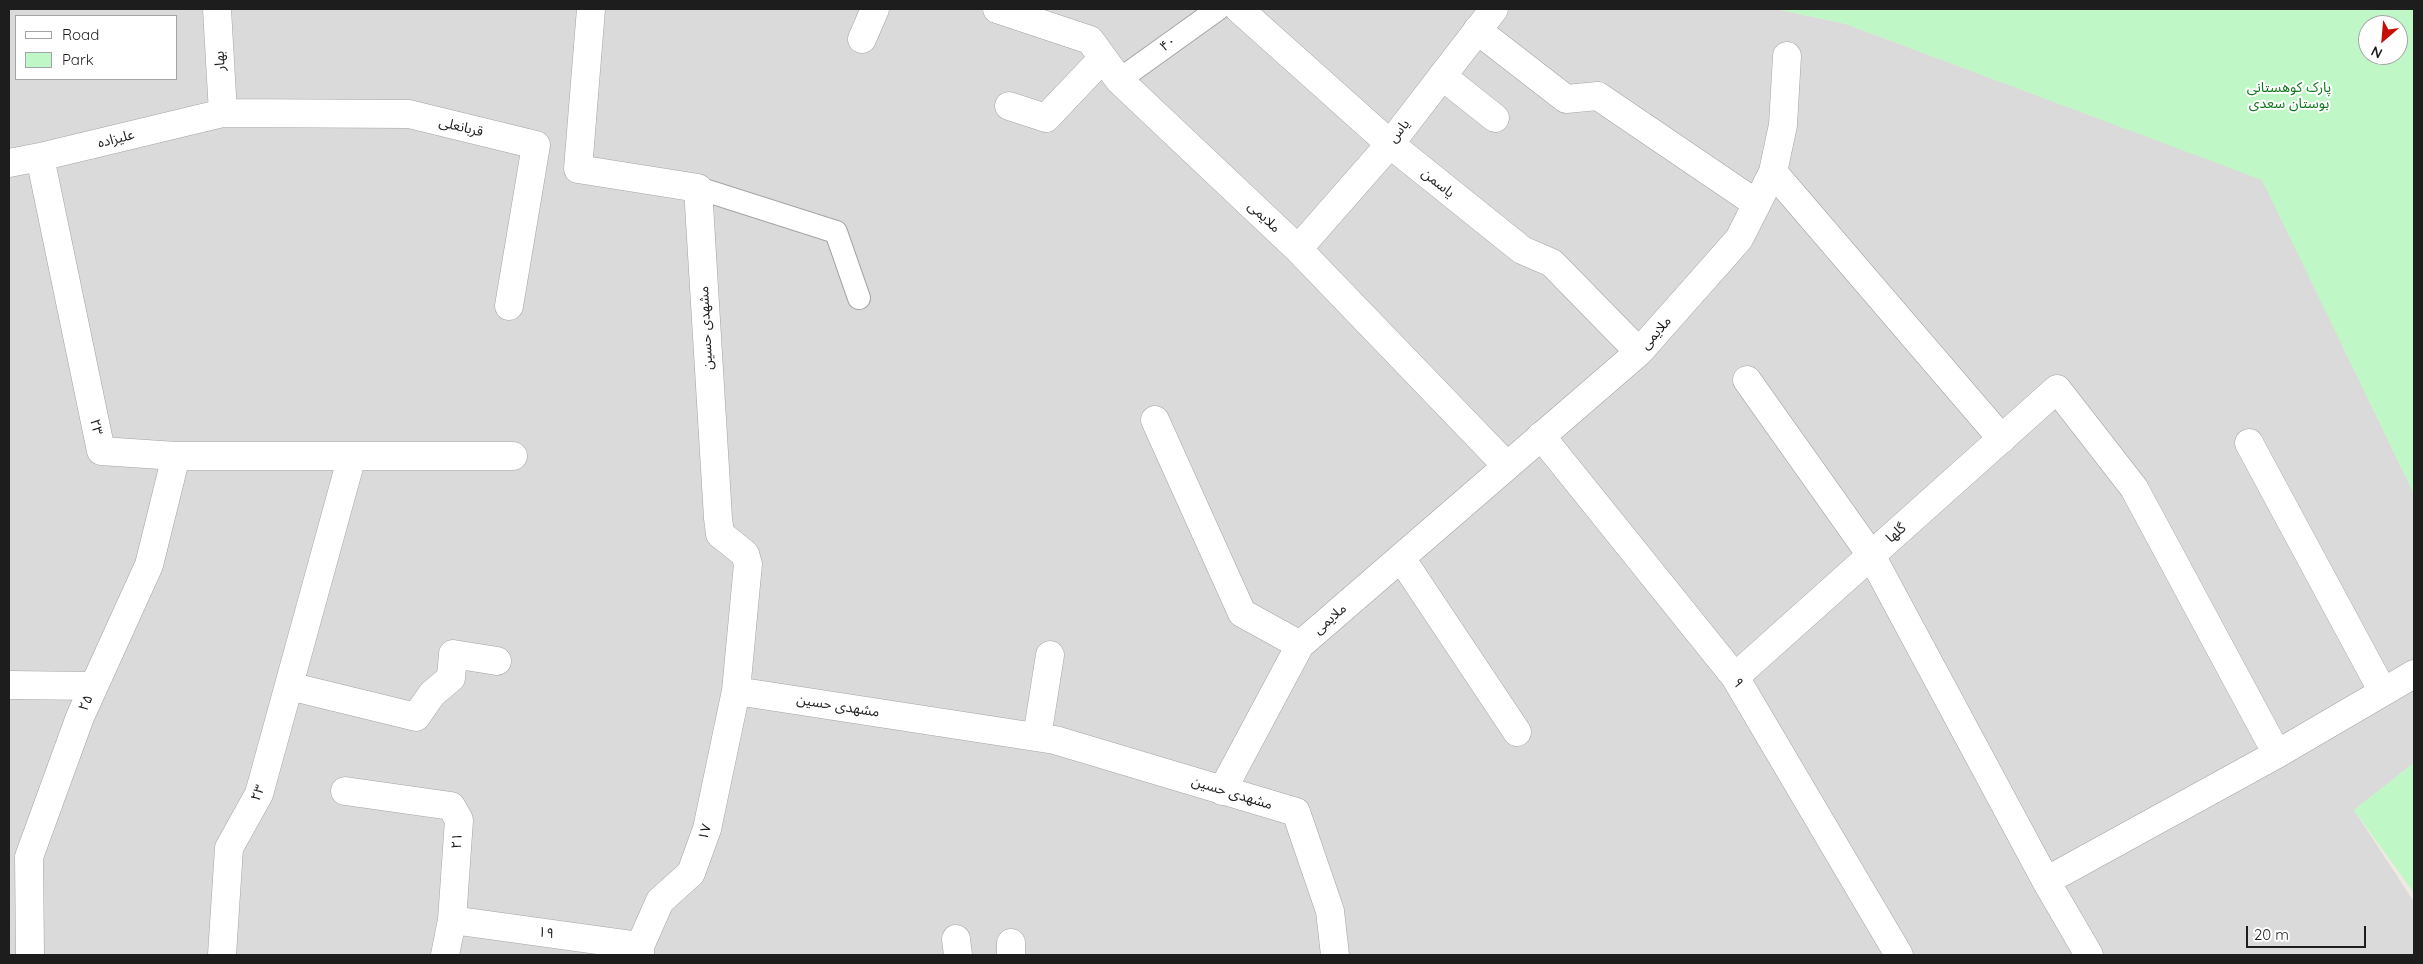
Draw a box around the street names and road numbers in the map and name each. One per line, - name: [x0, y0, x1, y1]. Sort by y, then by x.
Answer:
- street label: ۴۰: [1157, 32, 1179, 56]
- street label: بهار: [211, 51, 229, 71]
- street label: قربانعلی: [437, 113, 485, 141]
- street label: یاس: [1385, 116, 1413, 146]
- street label: علیزاده: [96, 126, 136, 152]
- street label: یاسمن: [1418, 165, 1458, 201]
- street label: ملایمی: [1244, 198, 1284, 236]
- street label: مشهدی حسین: [695, 286, 717, 370]
- street label: ملایمی: [1637, 313, 1675, 353]
- street label: ۲۳: [86, 417, 106, 437]
- street label: گلها: [1883, 520, 1909, 546]
- street label: ملایمی: [1310, 600, 1350, 638]
- street label: ۹: [1729, 675, 1747, 691]
- street label: مشهدی حسین: [795, 691, 881, 721]
- street label: ۲۵: [75, 692, 97, 714]
- street label: مشهدی حسین: [1189, 773, 1275, 813]
- street label: ۲۳: [247, 782, 269, 804]
- street label: ۱۷: [695, 822, 715, 842]
- street label: ۲۱: [448, 832, 466, 850]
- street label: ۱۹: [537, 924, 555, 942]

